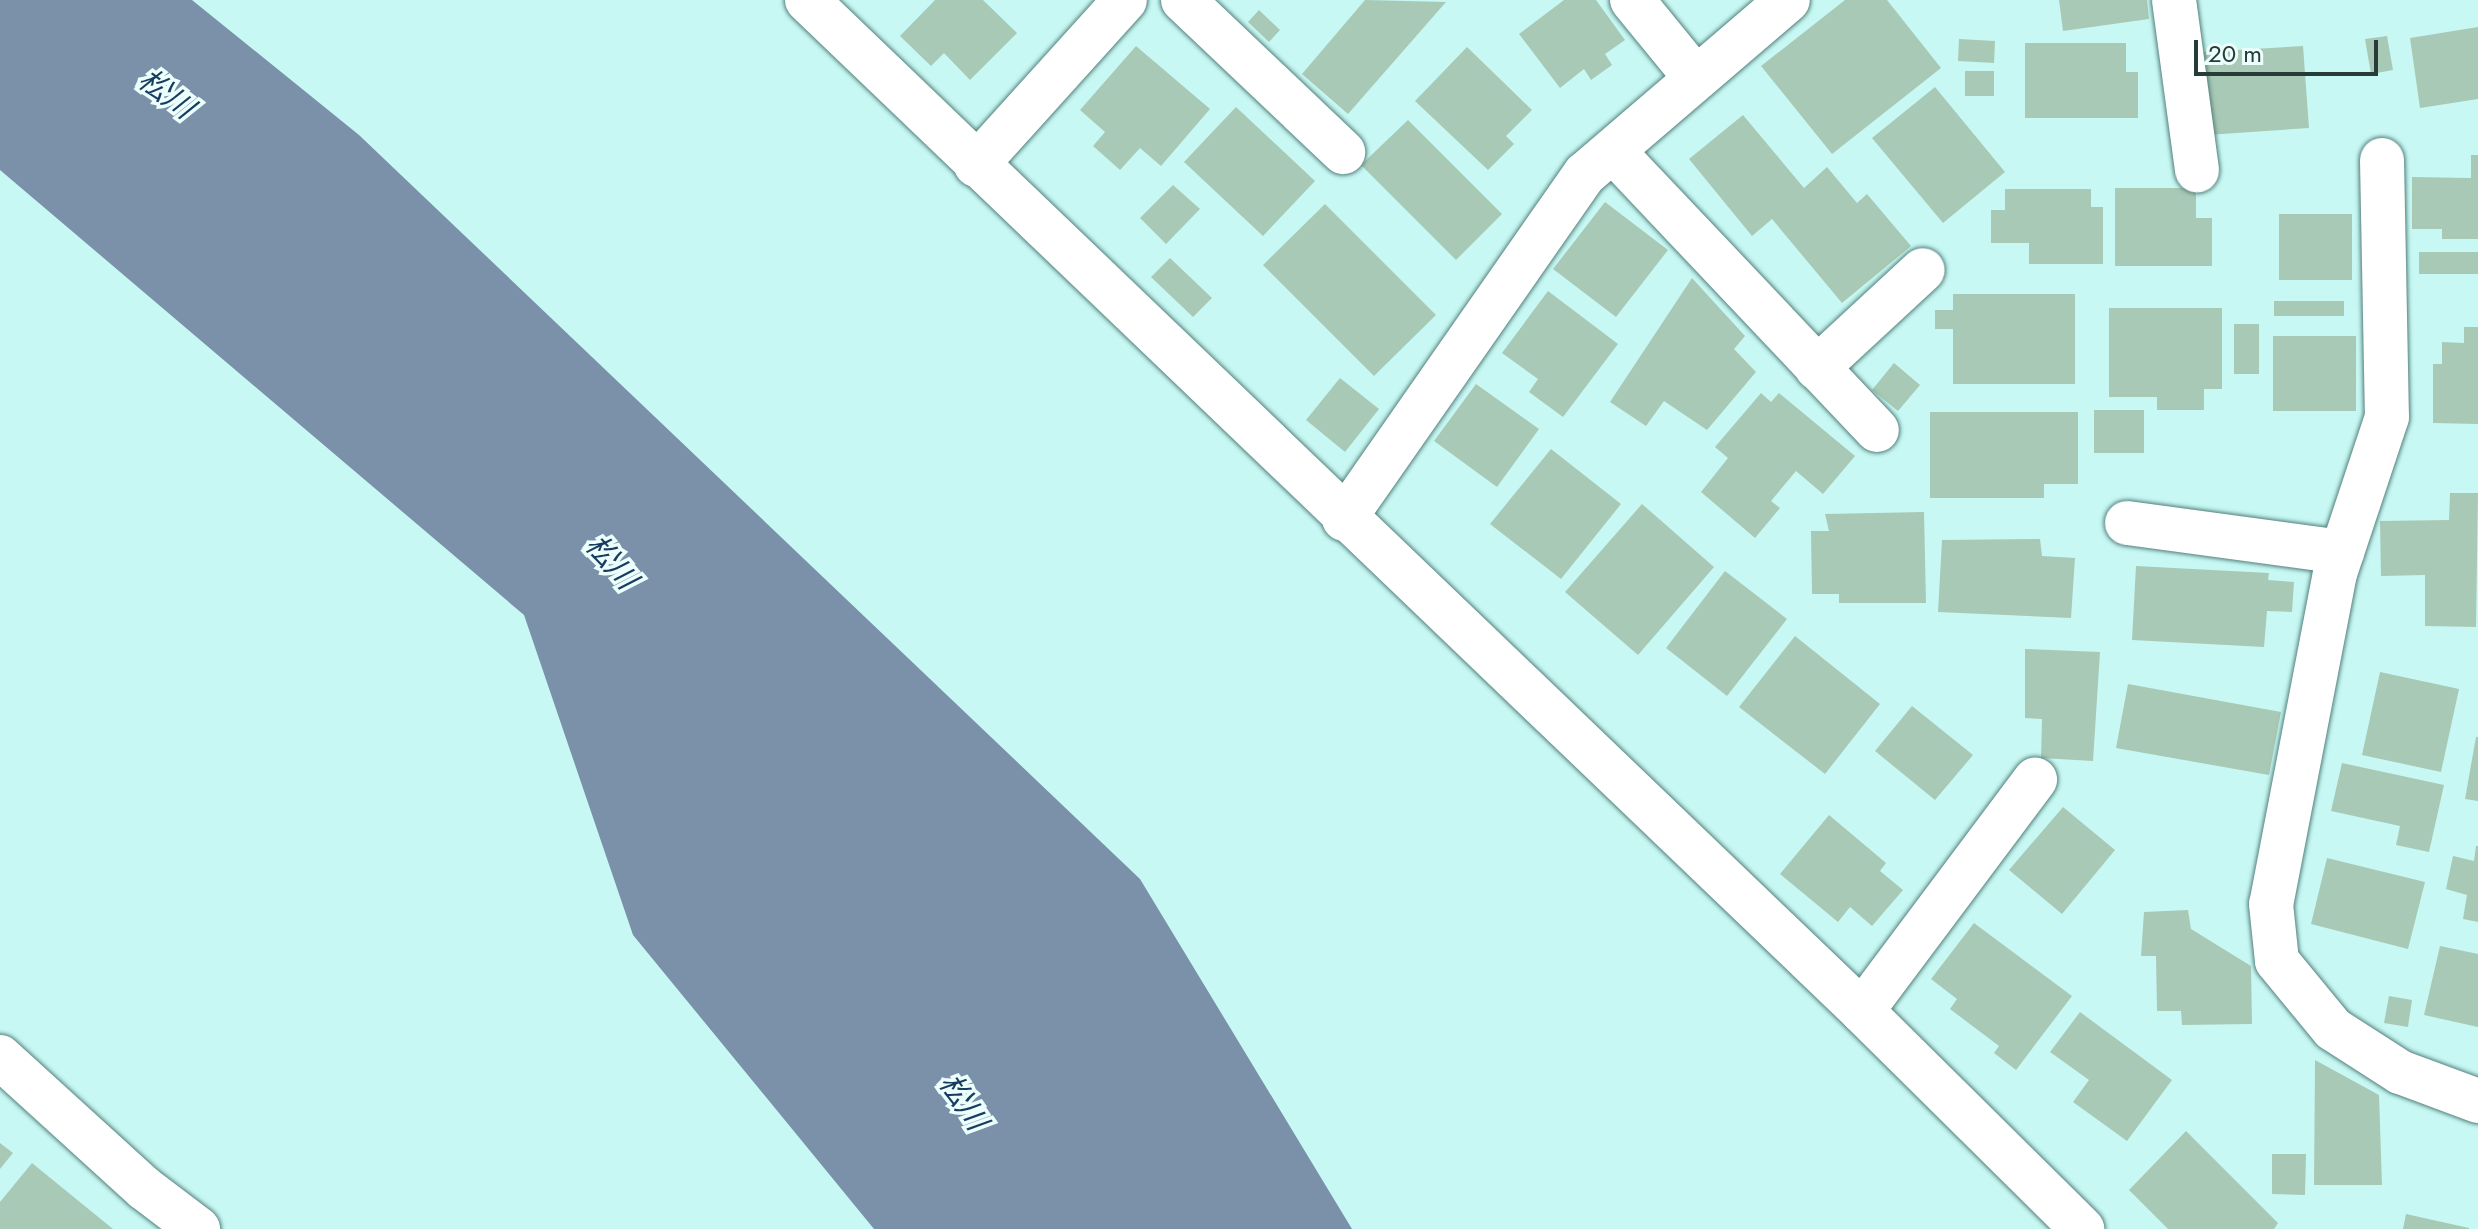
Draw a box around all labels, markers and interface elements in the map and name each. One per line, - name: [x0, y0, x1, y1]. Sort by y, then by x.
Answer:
- scale bar: [2198, 24, 2382, 74]
- text: 20 m: [2208, 36, 2262, 71]
- water label: 松川: [131, 62, 201, 126]
- water label: 松川: [578, 528, 644, 596]
- water label: 松川: [931, 1067, 995, 1137]

